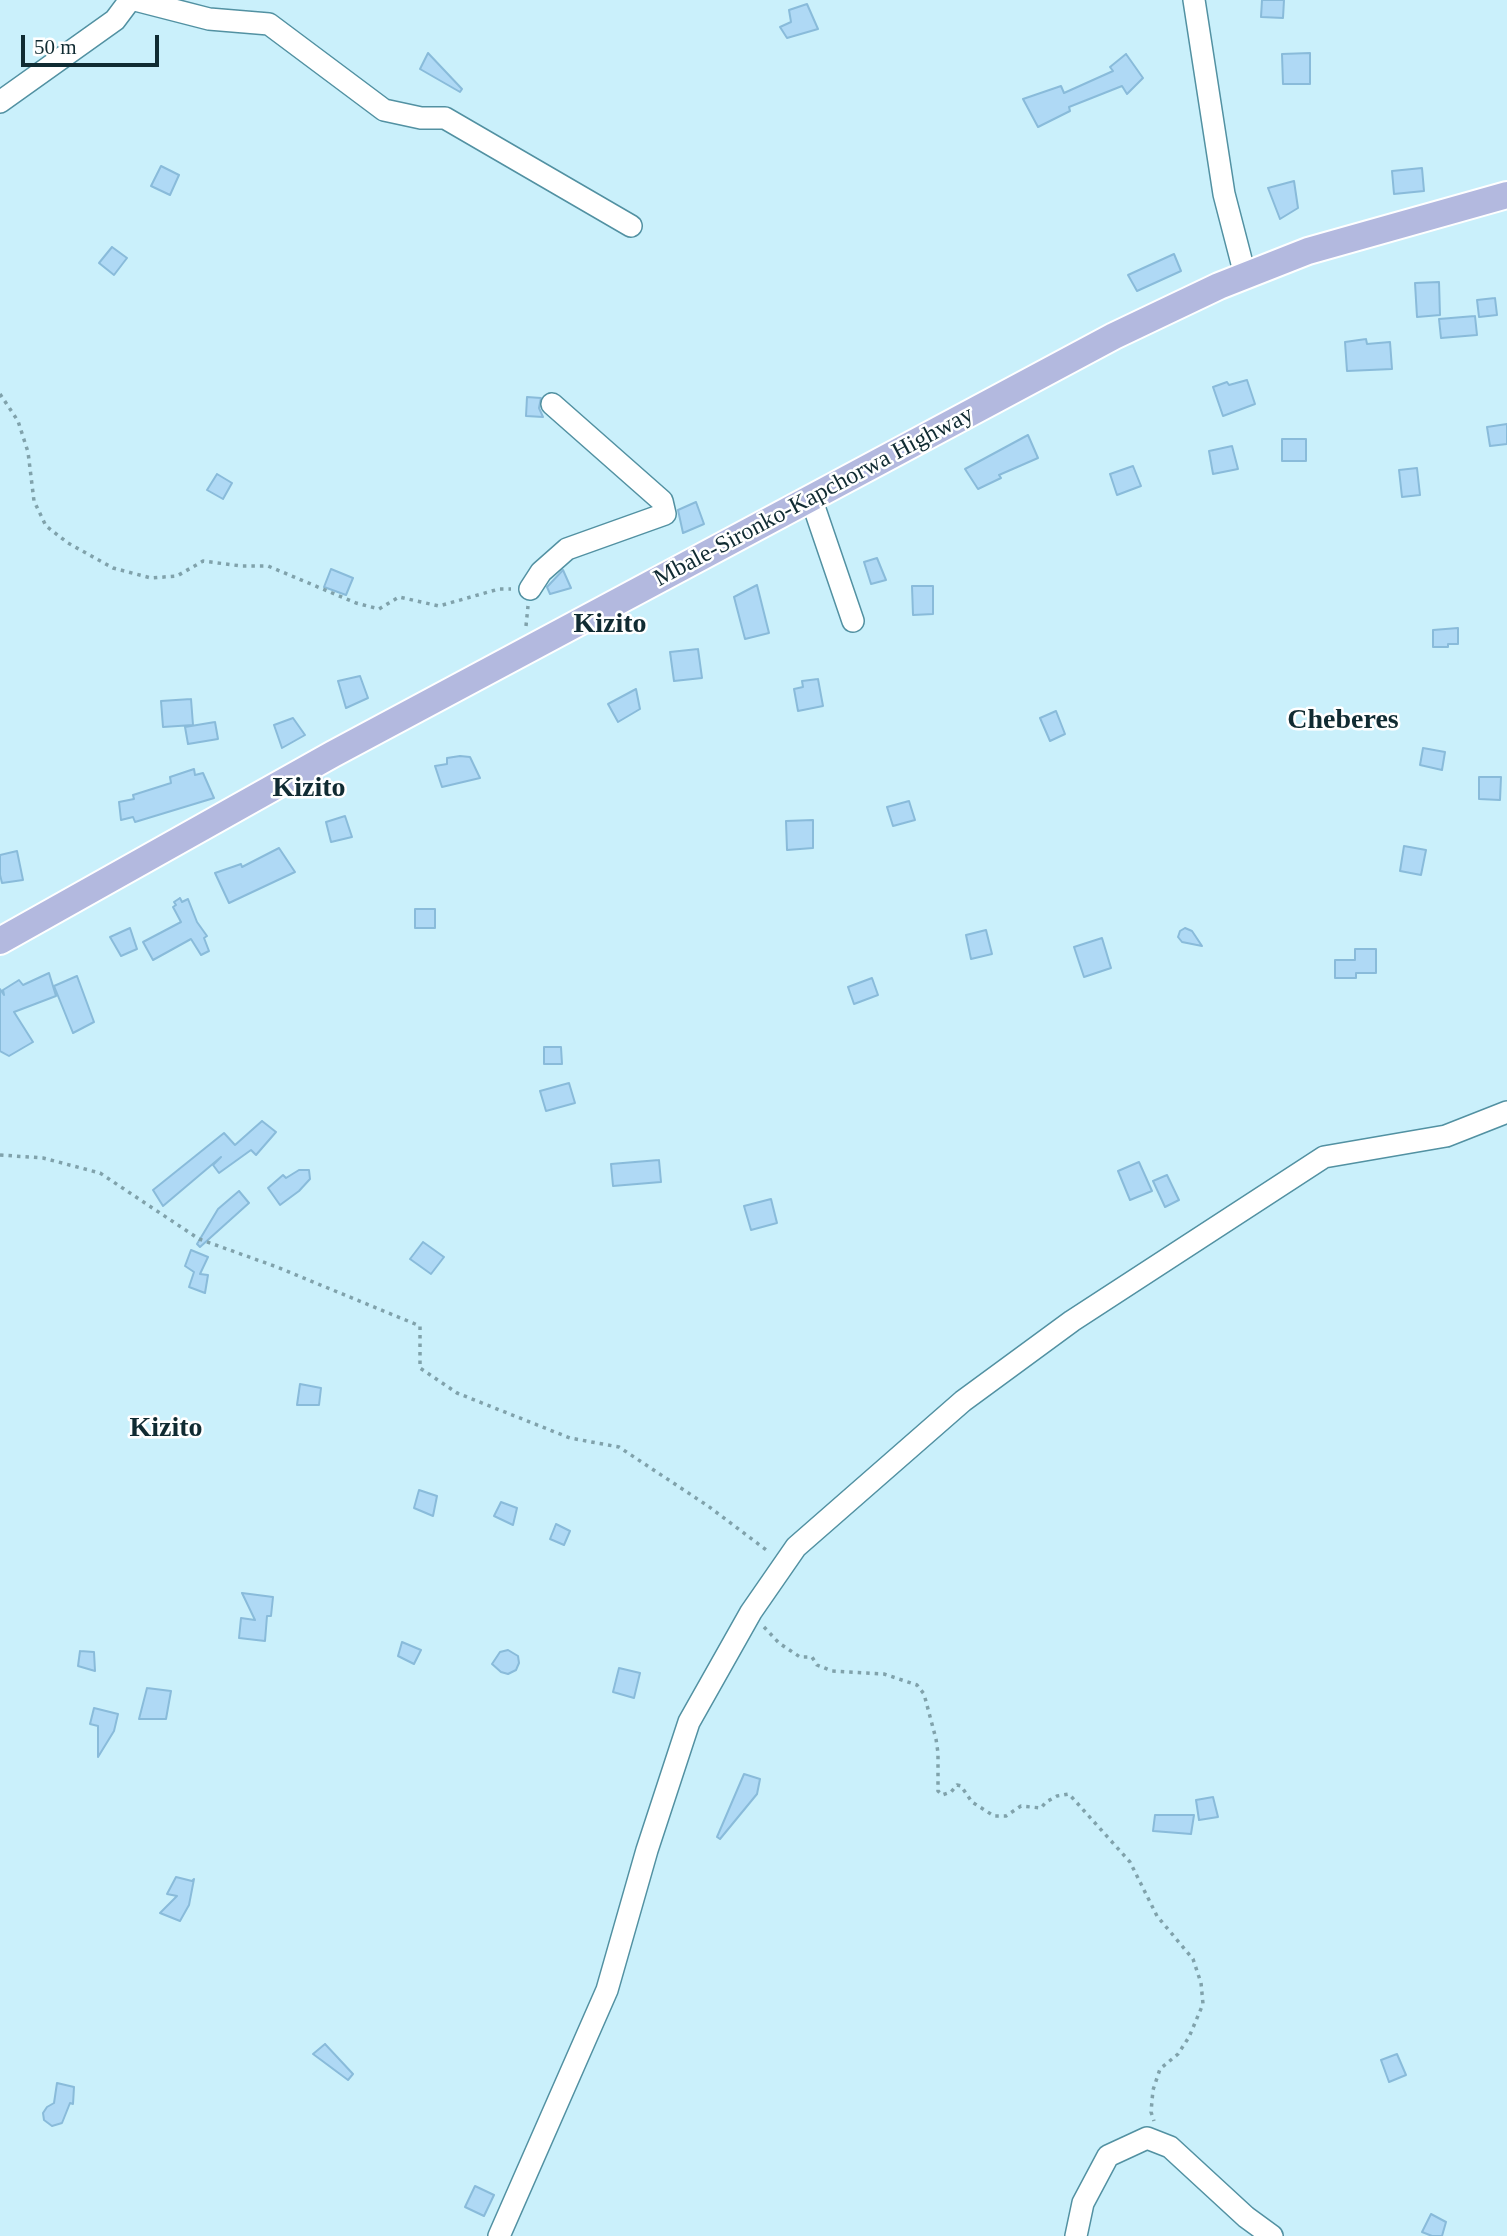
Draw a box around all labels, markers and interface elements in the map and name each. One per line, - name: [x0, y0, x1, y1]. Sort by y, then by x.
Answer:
- scale bar: [24, 21, 163, 65]
- text: 50 m: [34, 35, 77, 59]
- street label: Mbale-Sironko-Kapchorwa Highway: [649, 400, 979, 594]
- district label: Kizito: [573, 608, 647, 642]
- district label: Cheberes: [1287, 704, 1399, 738]
- district label: Kizito: [272, 772, 346, 806]
- district label: Kizito: [129, 1412, 203, 1446]

